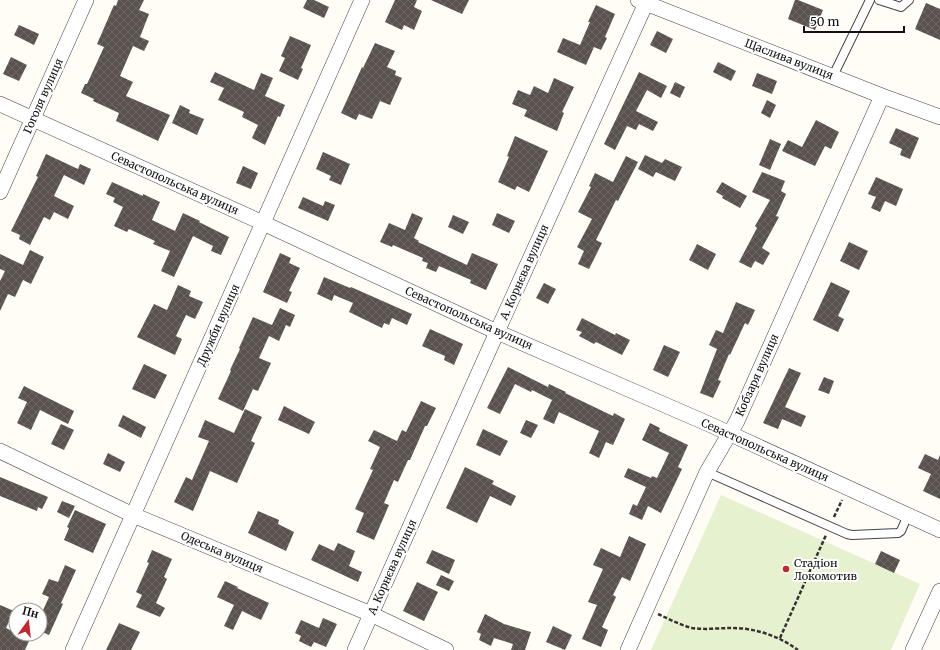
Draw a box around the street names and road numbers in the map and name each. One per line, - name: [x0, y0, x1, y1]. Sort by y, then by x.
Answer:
- street label: Щаслива вулиця: [743, 36, 836, 83]
- street label: Гоголя вулиця: [20, 56, 66, 136]
- street label: Севастопольська вулиця: [109, 148, 241, 218]
- street label: А. Корнєва вулиця: [496, 222, 552, 323]
- street label: Дружби вулиця: [194, 281, 243, 368]
- street label: Севастопольська вулиця: [403, 283, 535, 353]
- street label: Кобзаря вулиця: [733, 331, 782, 418]
- street label: Севастопольська вулиця: [699, 415, 831, 485]
- street label: А. Корнєва вулиця: [364, 517, 420, 618]
- street label: Одеська вулиця: [179, 528, 266, 576]

